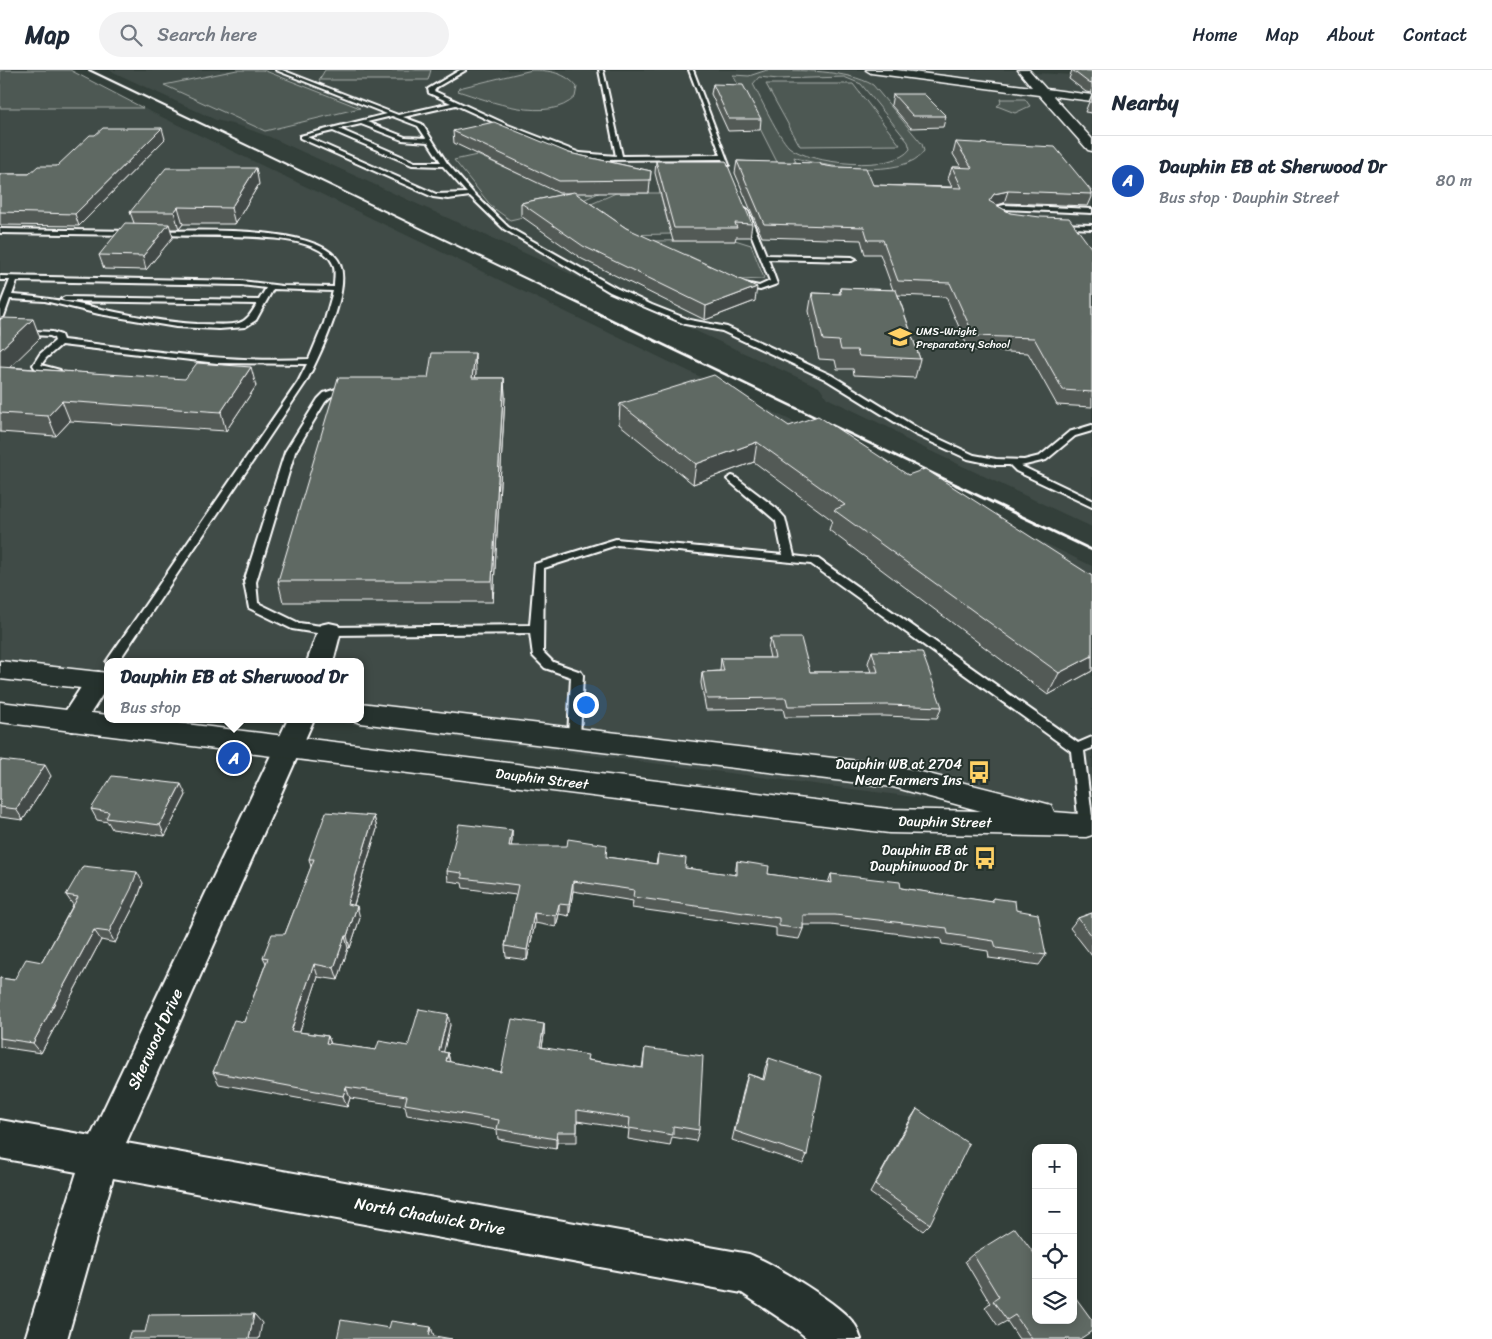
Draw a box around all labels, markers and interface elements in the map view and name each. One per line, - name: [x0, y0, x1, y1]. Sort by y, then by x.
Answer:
- search box: [99, 12, 449, 57]
- text: Map: [25, 14, 69, 56]
- text: Search here: [157, 18, 257, 51]
- text: Home: [1193, 19, 1238, 51]
- text: Map: [1266, 19, 1299, 51]
- text: About: [1327, 19, 1375, 51]
- text: Contact: [1403, 19, 1467, 51]
- icon: search: [117, 21, 145, 49]
- text: Nearby: [1112, 84, 1178, 122]
- text: Dauphin EB at Sherwood Dr: [1159, 150, 1387, 183]
- text: A: [1123, 166, 1133, 195]
- text: 80 m: [1436, 166, 1472, 195]
- text: Bus stop · Dauphin Street: [1159, 183, 1339, 212]
- place label: UMS-Wright Preparatory School: [916, 322, 1011, 354]
- school or university icon: UMS-Wright Preparatory School: [887, 324, 913, 350]
- popup: [104, 658, 364, 723]
- text: Dauphin EB at Sherwood Dr: [120, 660, 348, 693]
- your location: [573, 692, 599, 718]
- text: Bus stop: [120, 693, 181, 722]
- pin: A: [218, 739, 250, 777]
- place label: Dauphin WB at 2704 Near Farmers Ins: [835, 752, 963, 793]
- bus stop icon: Dauphin WB at 2704 Near Farmers Ins: [966, 759, 992, 785]
- street label: Dauphin Street: [494, 761, 591, 797]
- street label: Dauphin Street: [898, 809, 993, 835]
- place label: Dauphin EB at Dauphinwood Dr: [870, 838, 969, 879]
- bus stop icon: Dauphin EB at Dauphinwood Dr: [972, 845, 998, 871]
- street label: Sherwood Drive: [119, 983, 191, 1095]
- map controls: [1032, 1144, 1077, 1324]
- button: +: [1032, 1144, 1077, 1189]
- street label: North Chadwick Drive: [352, 1188, 508, 1244]
- button: −: [1032, 1189, 1077, 1234]
- button: locate: [1032, 1234, 1077, 1279]
- button: layers: [1032, 1279, 1077, 1324]

